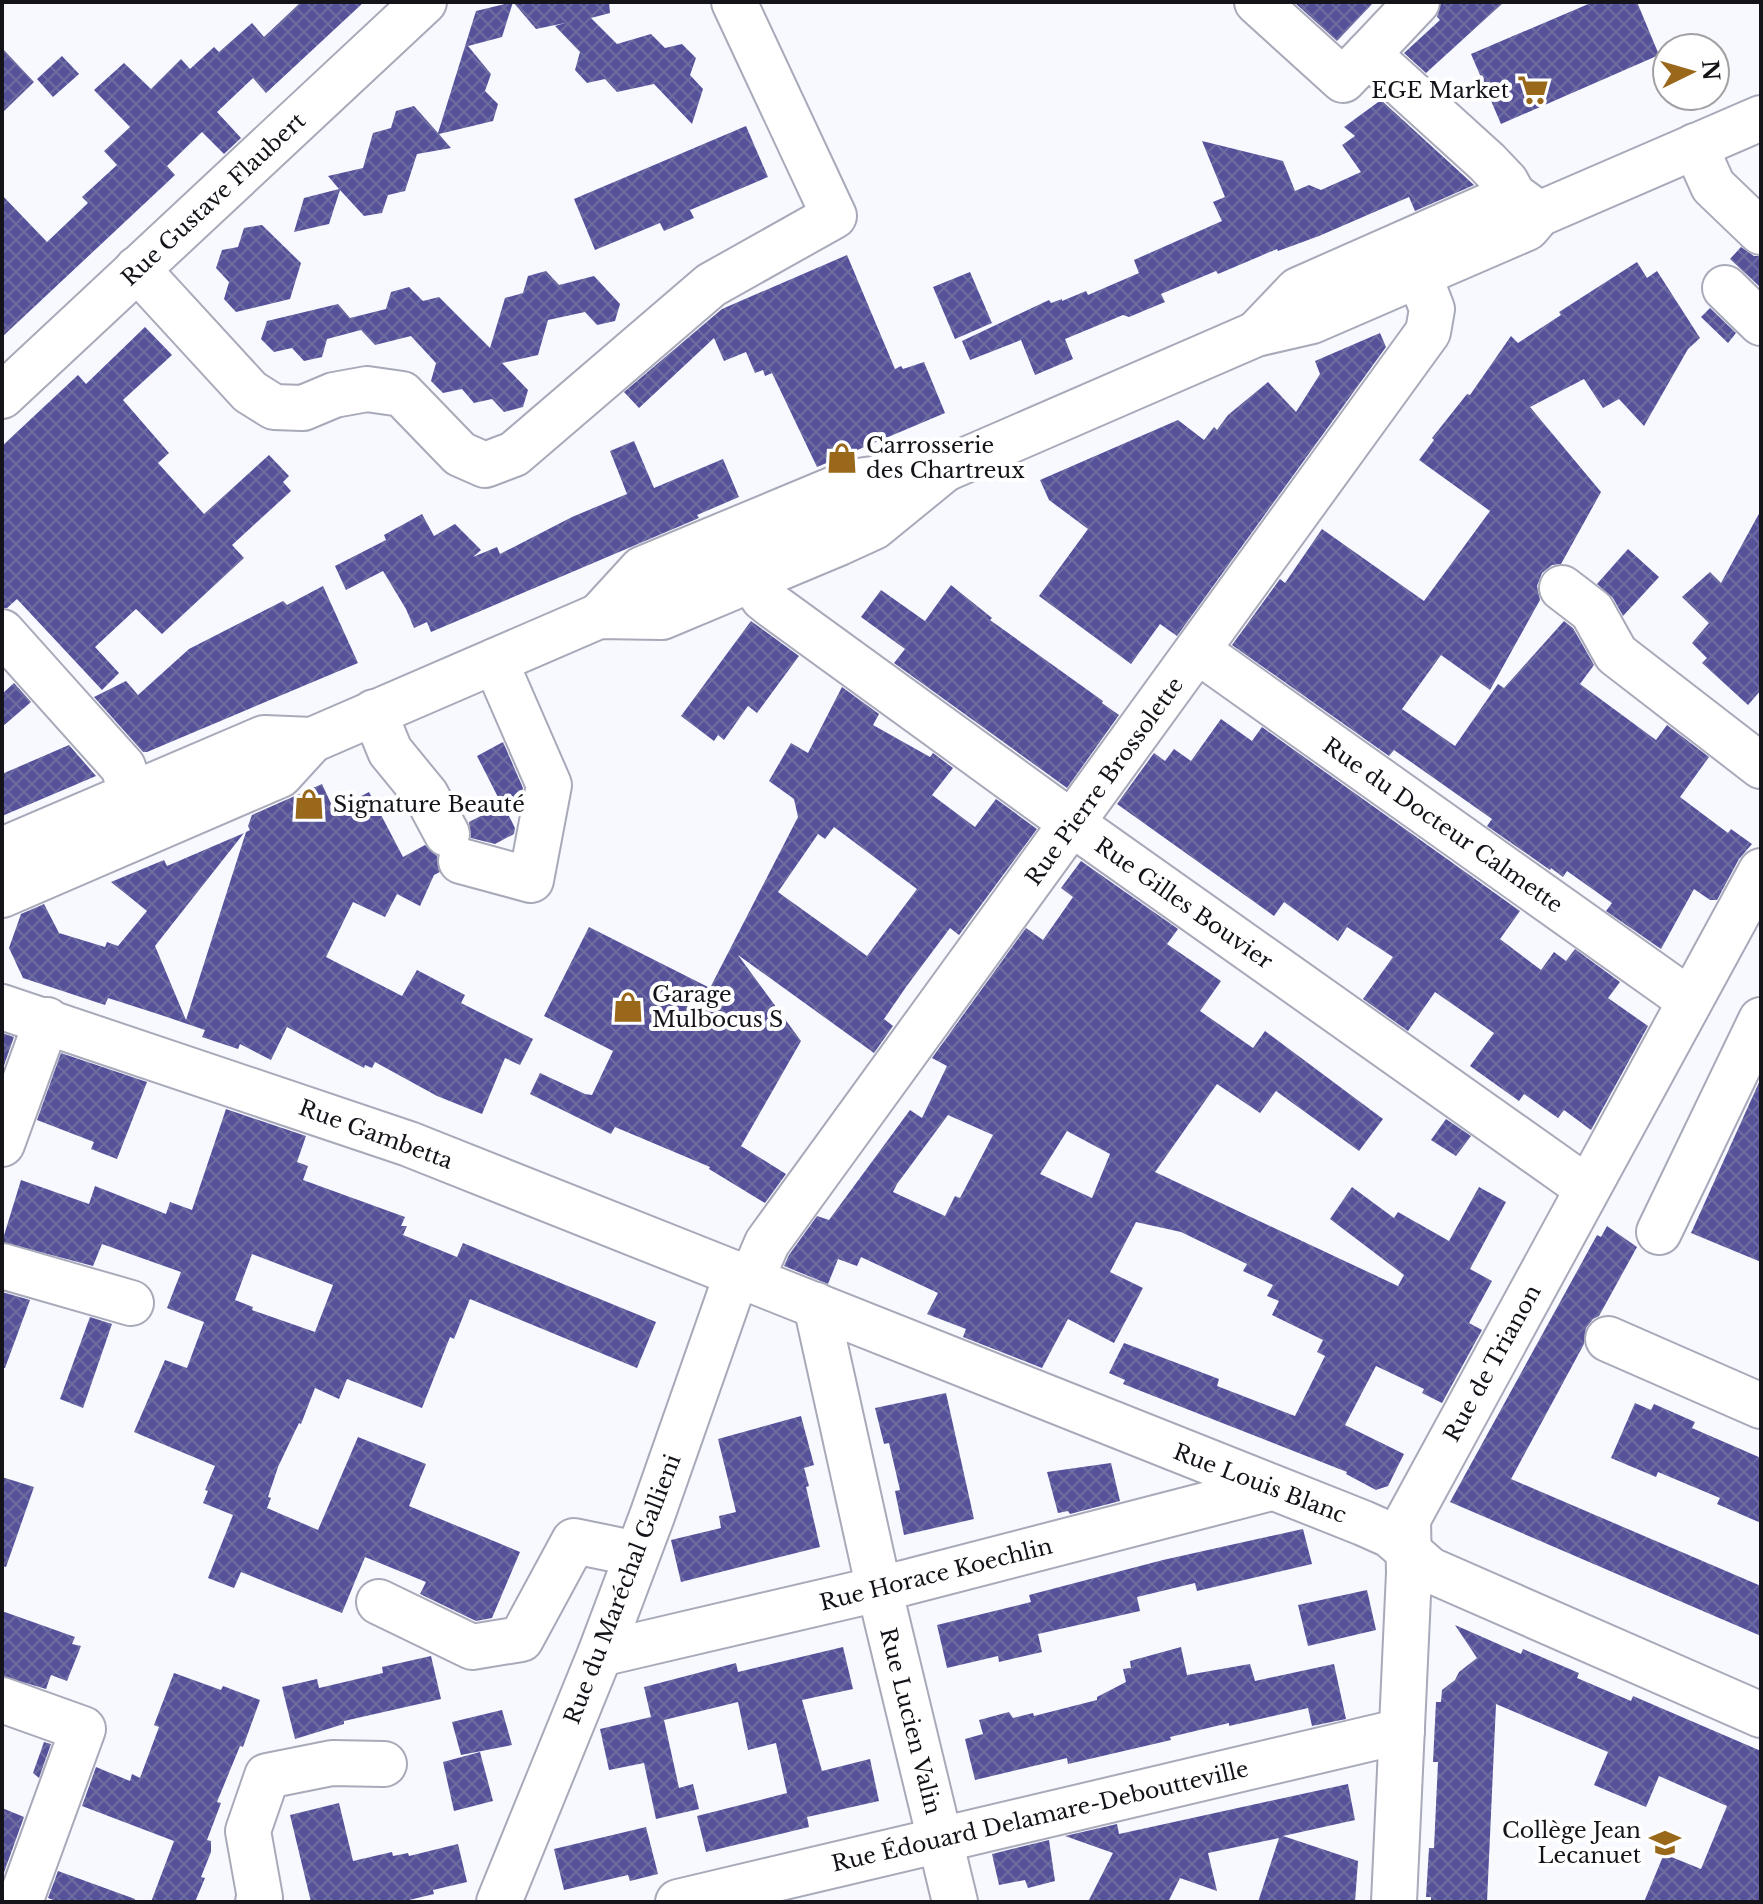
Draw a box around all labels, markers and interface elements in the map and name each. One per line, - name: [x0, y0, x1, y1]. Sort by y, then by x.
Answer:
- north arrow: [1651, 32, 1731, 112]
- text: N: [1696, 59, 1725, 82]
- supermarket icon: EGE Market: [1516, 73, 1550, 107]
- place label: EGE Market: [1371, 77, 1510, 104]
- street label: Rue Gustave Flaubert: [116, 107, 311, 292]
- place label: Carrosserie des Chartreux: [866, 432, 1025, 484]
- shop icon: Carrosserie des Chartreux: [825, 441, 859, 475]
- street label: Rue Pierre Brossolette: [1020, 672, 1189, 891]
- street label: Rue du Docteur Calmette: [1317, 732, 1568, 919]
- shop icon: Signature Beauté: [292, 787, 326, 821]
- place label: Signature Beauté: [333, 791, 525, 818]
- street label: Rue Gilles Bouvier: [1090, 832, 1278, 975]
- place label: Garage Mulbocus S: [652, 981, 783, 1033]
- shop icon: Garage Mulbocus S: [611, 990, 645, 1024]
- street label: Rue Gambetta: [295, 1094, 457, 1175]
- street label: Rue de Trianon: [1438, 1280, 1547, 1446]
- street label: Rue Louis Blanc: [1170, 1438, 1350, 1529]
- street label: Rue du Maréchal Gallieni: [558, 1450, 687, 1728]
- street label: Rue Horace Koechlin: [817, 1533, 1055, 1616]
- street label: Rue Lucien Valin: [874, 1625, 947, 1817]
- street label: Rue Édouard Delamare-Deboutteville: [829, 1754, 1251, 1878]
- place label: Collège Jean Lecanuet: [1502, 1817, 1642, 1869]
- school or university icon: Collège Jean Lecanuet: [1648, 1826, 1682, 1860]

